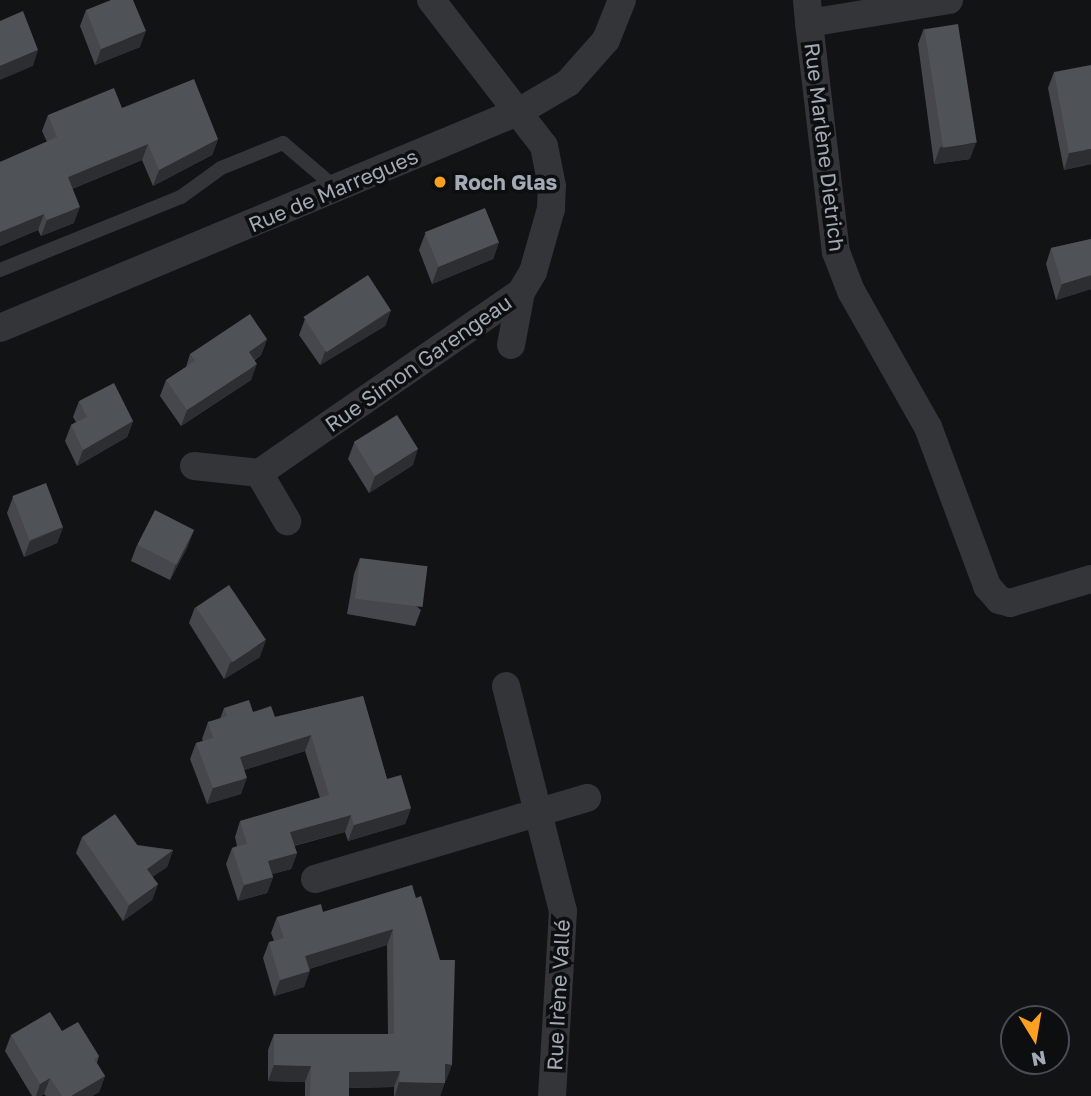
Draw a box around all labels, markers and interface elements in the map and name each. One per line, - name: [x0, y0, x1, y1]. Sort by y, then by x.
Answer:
- street label: Rue Marlène Dietrich: [800, 41, 850, 253]
- street label: Rue de Marregues: [245, 143, 421, 237]
- place label: Roch Glas: [454, 169, 557, 195]
- marker: Roch Glas: [432, 174, 448, 190]
- street label: Rue Simon Garengeau: [320, 289, 516, 437]
- street label: Rue Irène Vallé: [541, 919, 575, 1071]
- north arrow: [1000, 1005, 1070, 1075]
- text: N: [1029, 1046, 1048, 1072]

